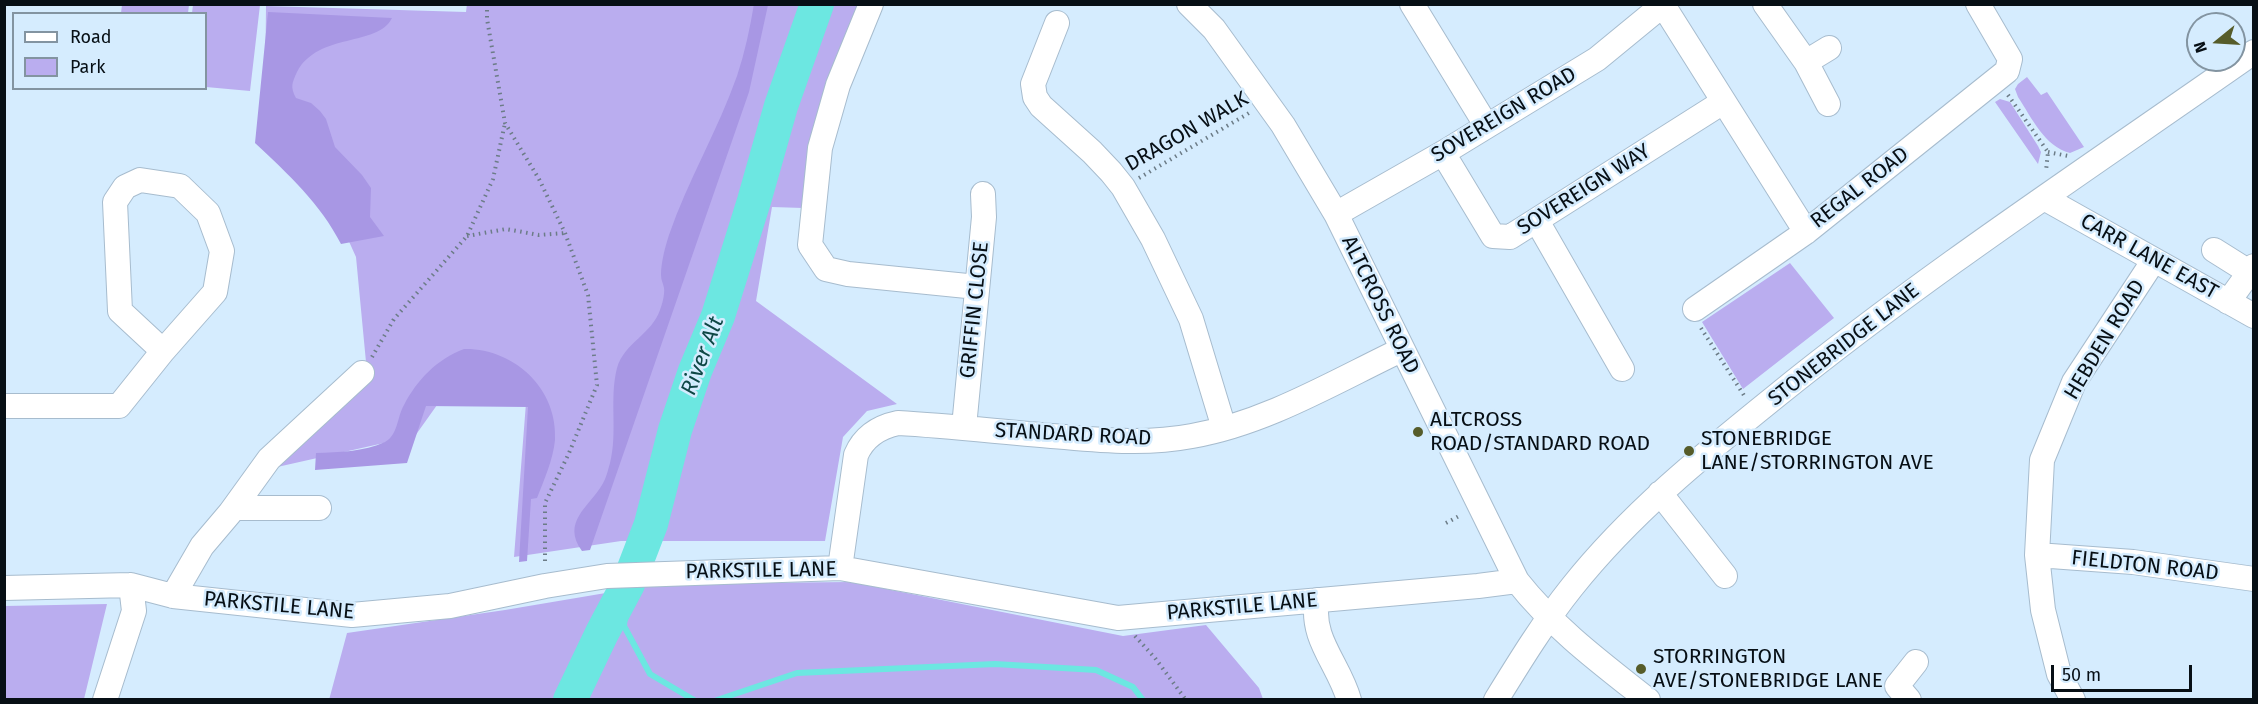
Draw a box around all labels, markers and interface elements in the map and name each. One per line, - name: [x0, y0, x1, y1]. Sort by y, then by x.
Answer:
- legend: [12, 12, 207, 90]
- north arrow: [2186, 12, 2246, 72]
- text: Road: [70, 26, 112, 48]
- text: N: [2190, 39, 2211, 55]
- text: Park: [70, 56, 105, 78]
- street label: SOVEREIGN ROAD: [1427, 62, 1581, 168]
- street label: DRAGON WALK: [1121, 87, 1253, 177]
- street label: SOVEREIGN WAY: [1513, 139, 1655, 241]
- street label: REGAL ROAD: [1806, 142, 1914, 234]
- street label: CARR LANE EAST: [2076, 209, 2222, 305]
- street label: ALTCROSS ROAD: [1336, 232, 1424, 378]
- street label: GRIFFIN CLOSE: [955, 240, 995, 380]
- street label: HEBDEN ROAD: [2059, 276, 2151, 404]
- street label: STONEBRIDGE LANE: [1764, 278, 1924, 412]
- water label: River Alt: [676, 313, 730, 399]
- place label: ALTCROSS ROAD/STANDARD ROAD: [1430, 407, 1650, 457]
- street label: STANDARD ROAD: [994, 418, 1152, 452]
- marker: ALTCROSS ROAD/STANDARD ROAD: [1411, 425, 1425, 439]
- place label: STONEBRIDGE LANE/STORRINGTON AVE: [1701, 426, 1934, 476]
- marker: STONEBRIDGE LANE/STORRINGTON AVE: [1682, 444, 1696, 458]
- street label: FIELDTON ROAD: [2070, 546, 2220, 586]
- street label: PARKSTILE LANE: [685, 557, 837, 585]
- street label: PARKSTILE LANE: [203, 587, 355, 625]
- street label: PARKSTILE LANE: [1166, 588, 1318, 626]
- place label: STORRINGTON AVE/STONEBRIDGE LANE: [1653, 644, 1883, 694]
- scale bar: [2054, 653, 2195, 691]
- marker: STORRINGTON AVE/STONEBRIDGE LANE: [1634, 662, 1648, 676]
- text: 50 m: [2062, 664, 2101, 686]

